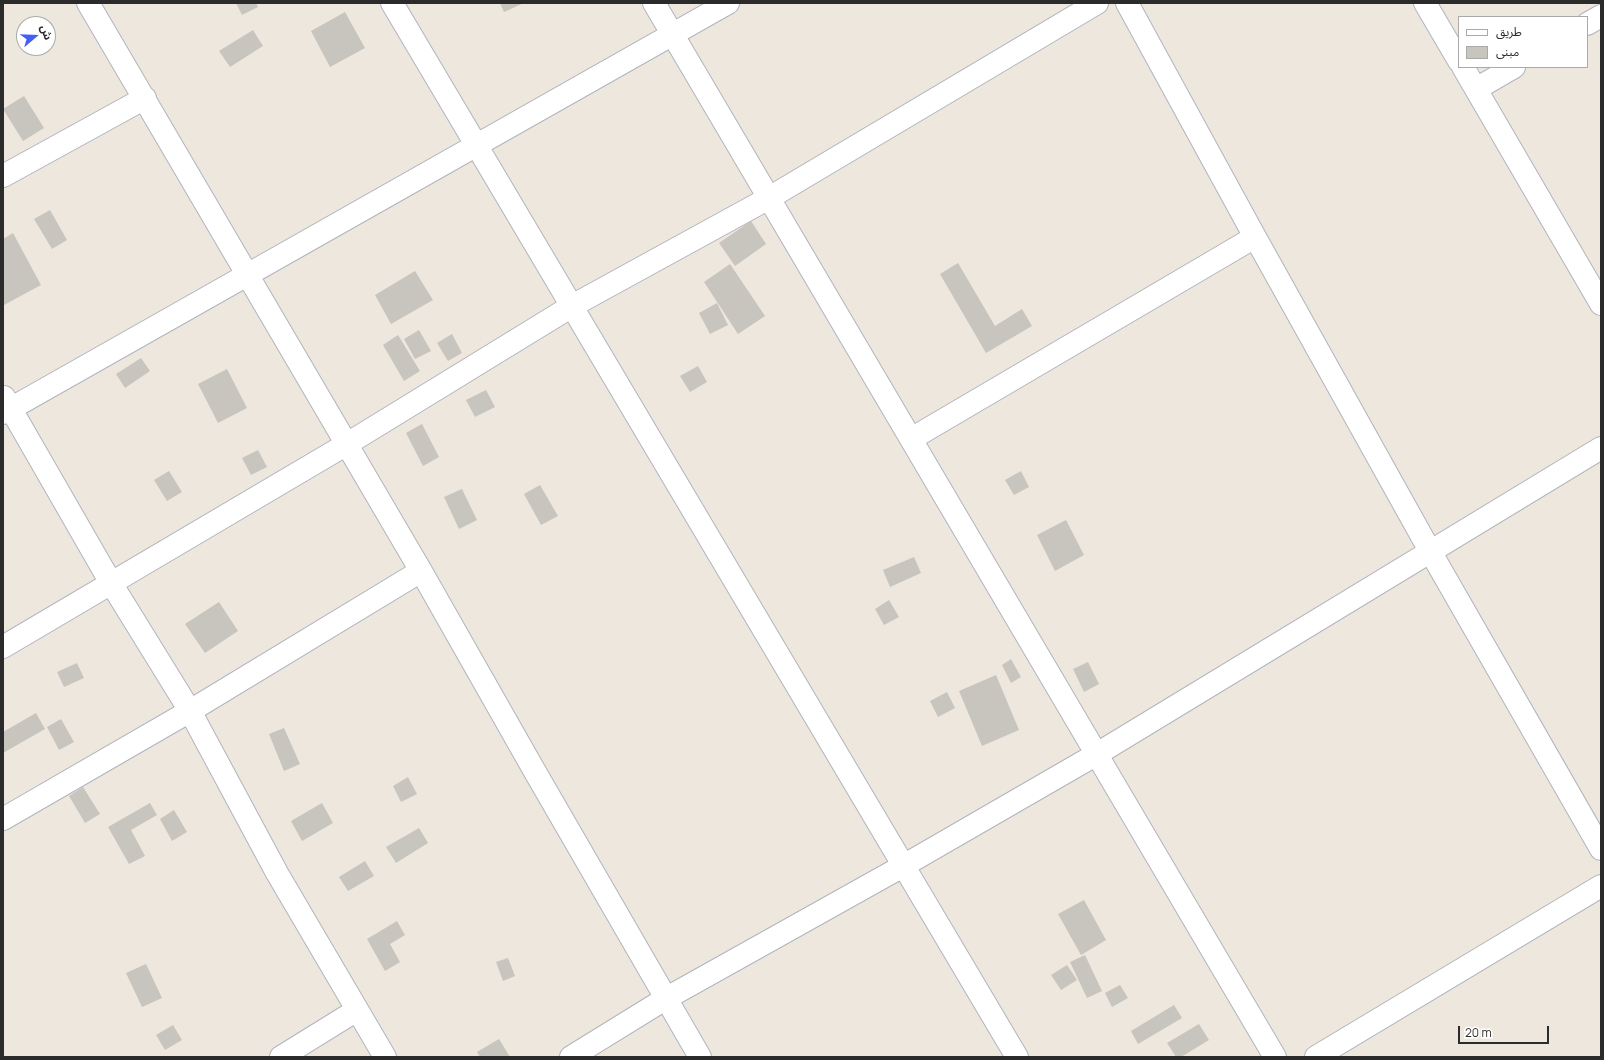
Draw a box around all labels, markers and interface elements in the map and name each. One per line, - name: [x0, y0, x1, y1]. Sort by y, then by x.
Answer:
- north arrow: [16, 16, 56, 56]
- legend: [1458, 16, 1588, 68]
- text: ش: [37, 23, 56, 42]
- text: طريق: [1496, 23, 1522, 40]
- text: مبنى: [1496, 43, 1519, 60]
- scale bar: [1460, 1018, 1551, 1044]
- text: 20 m: [1465, 1024, 1492, 1041]

